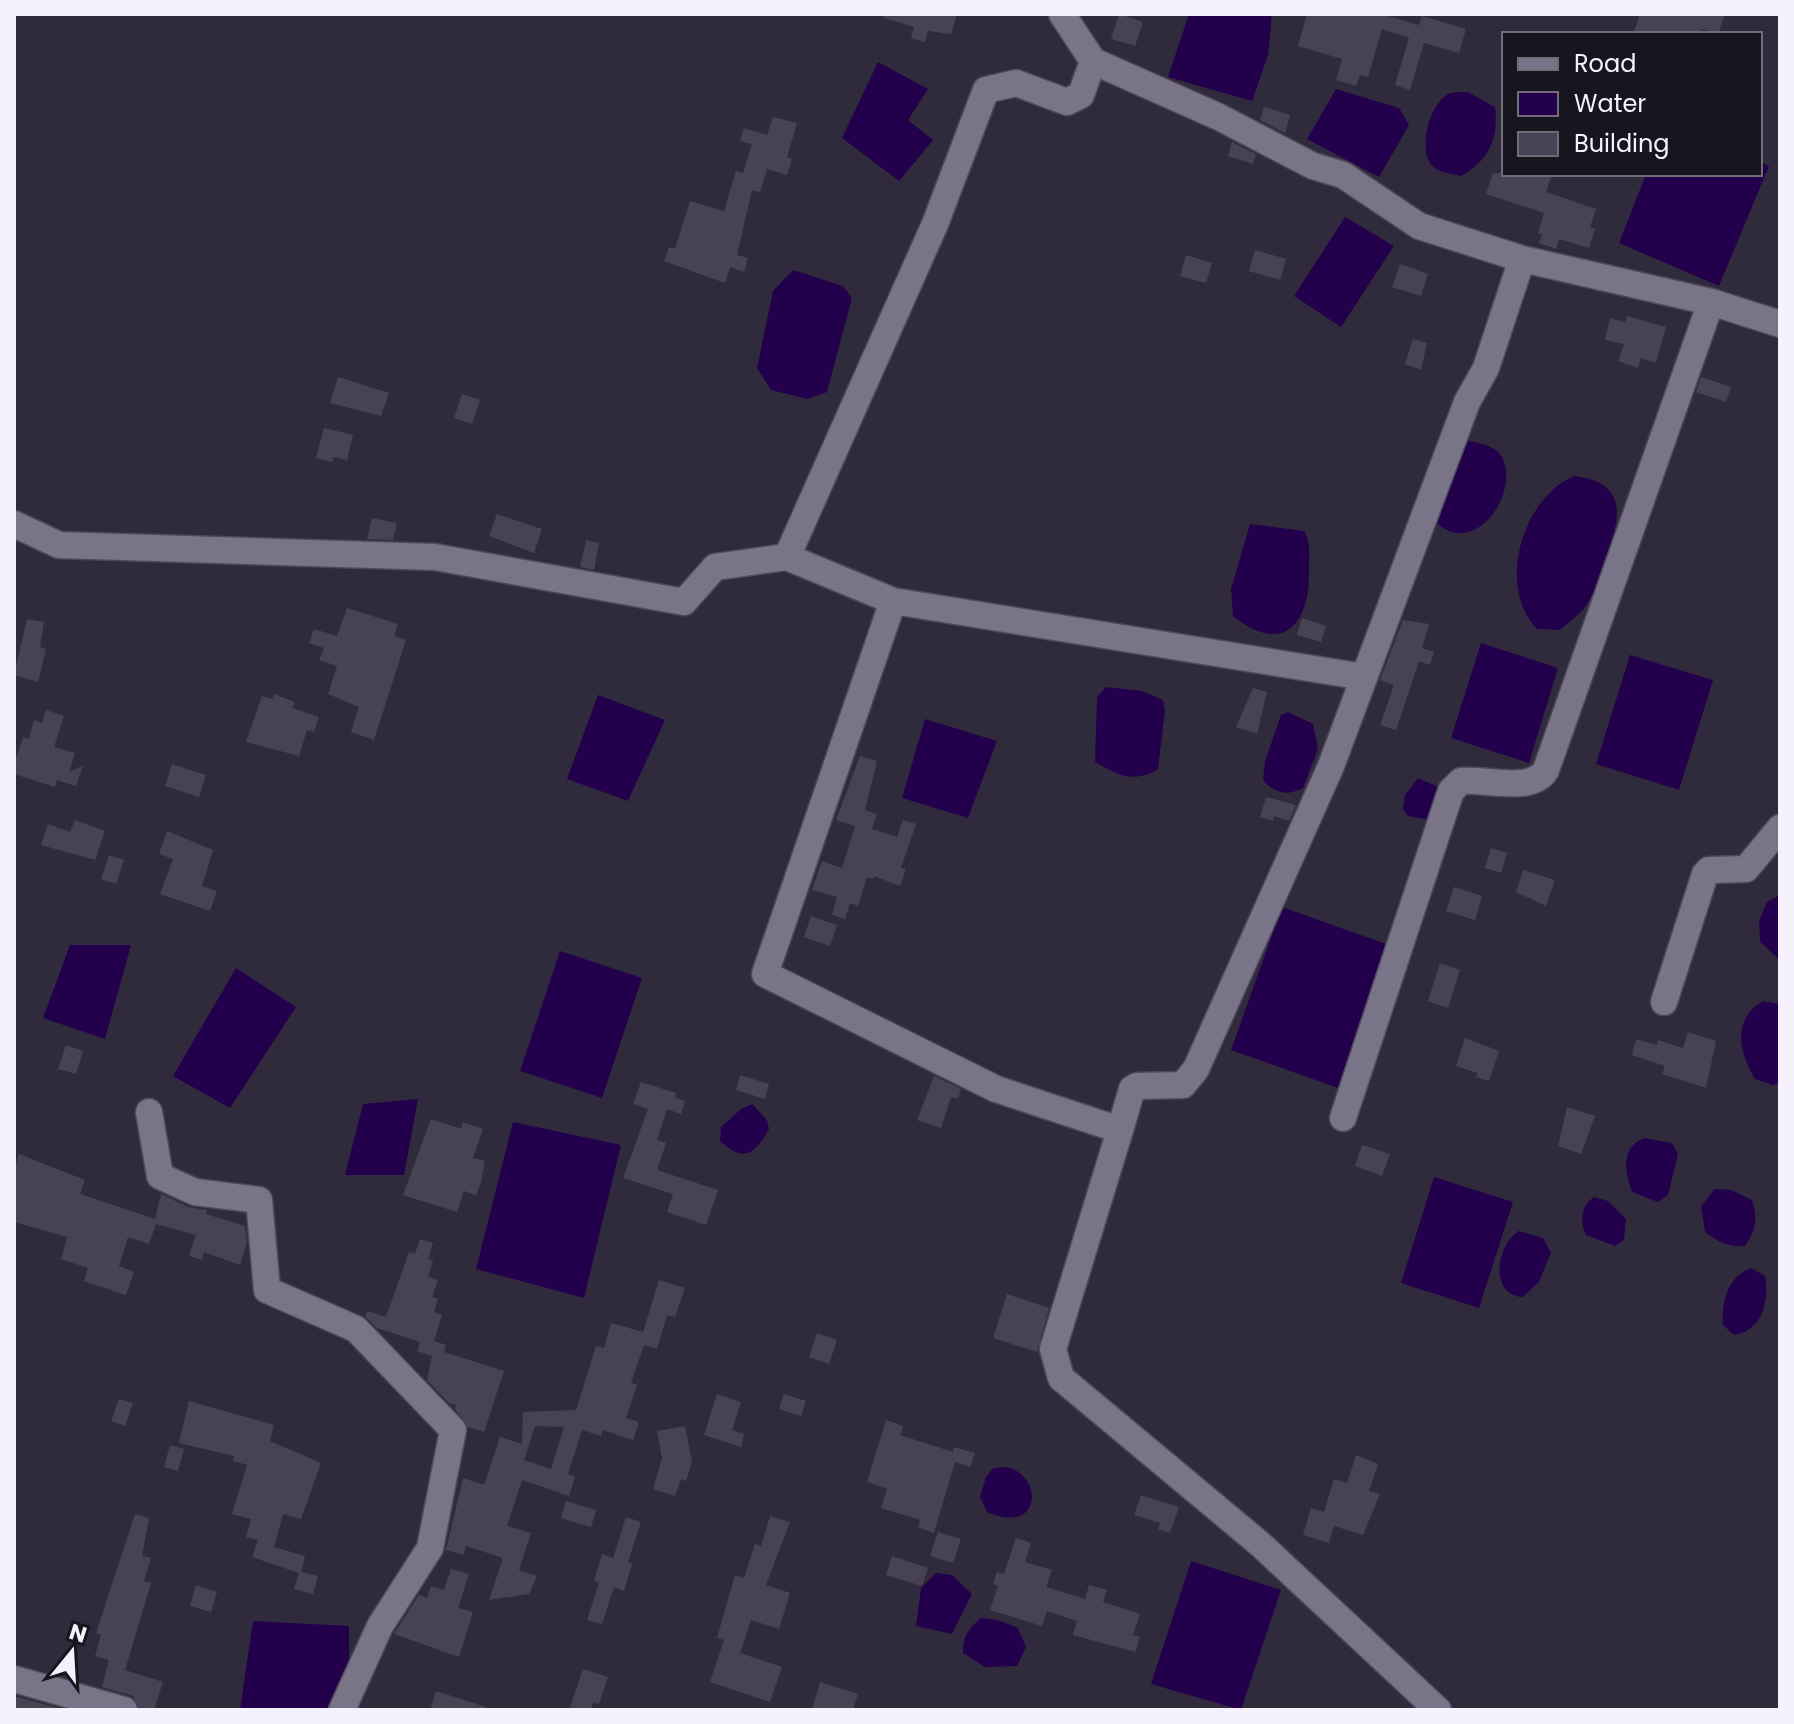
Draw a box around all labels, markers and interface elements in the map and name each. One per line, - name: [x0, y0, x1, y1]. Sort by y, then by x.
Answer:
- legend: [1502, 32, 1762, 176]
- text: Road: [1574, 47, 1636, 80]
- text: Water: [1574, 87, 1646, 120]
- text: Building: [1574, 127, 1670, 160]
- north arrow: [32, 1612, 112, 1692]
- text: N: [65, 1616, 91, 1651]

